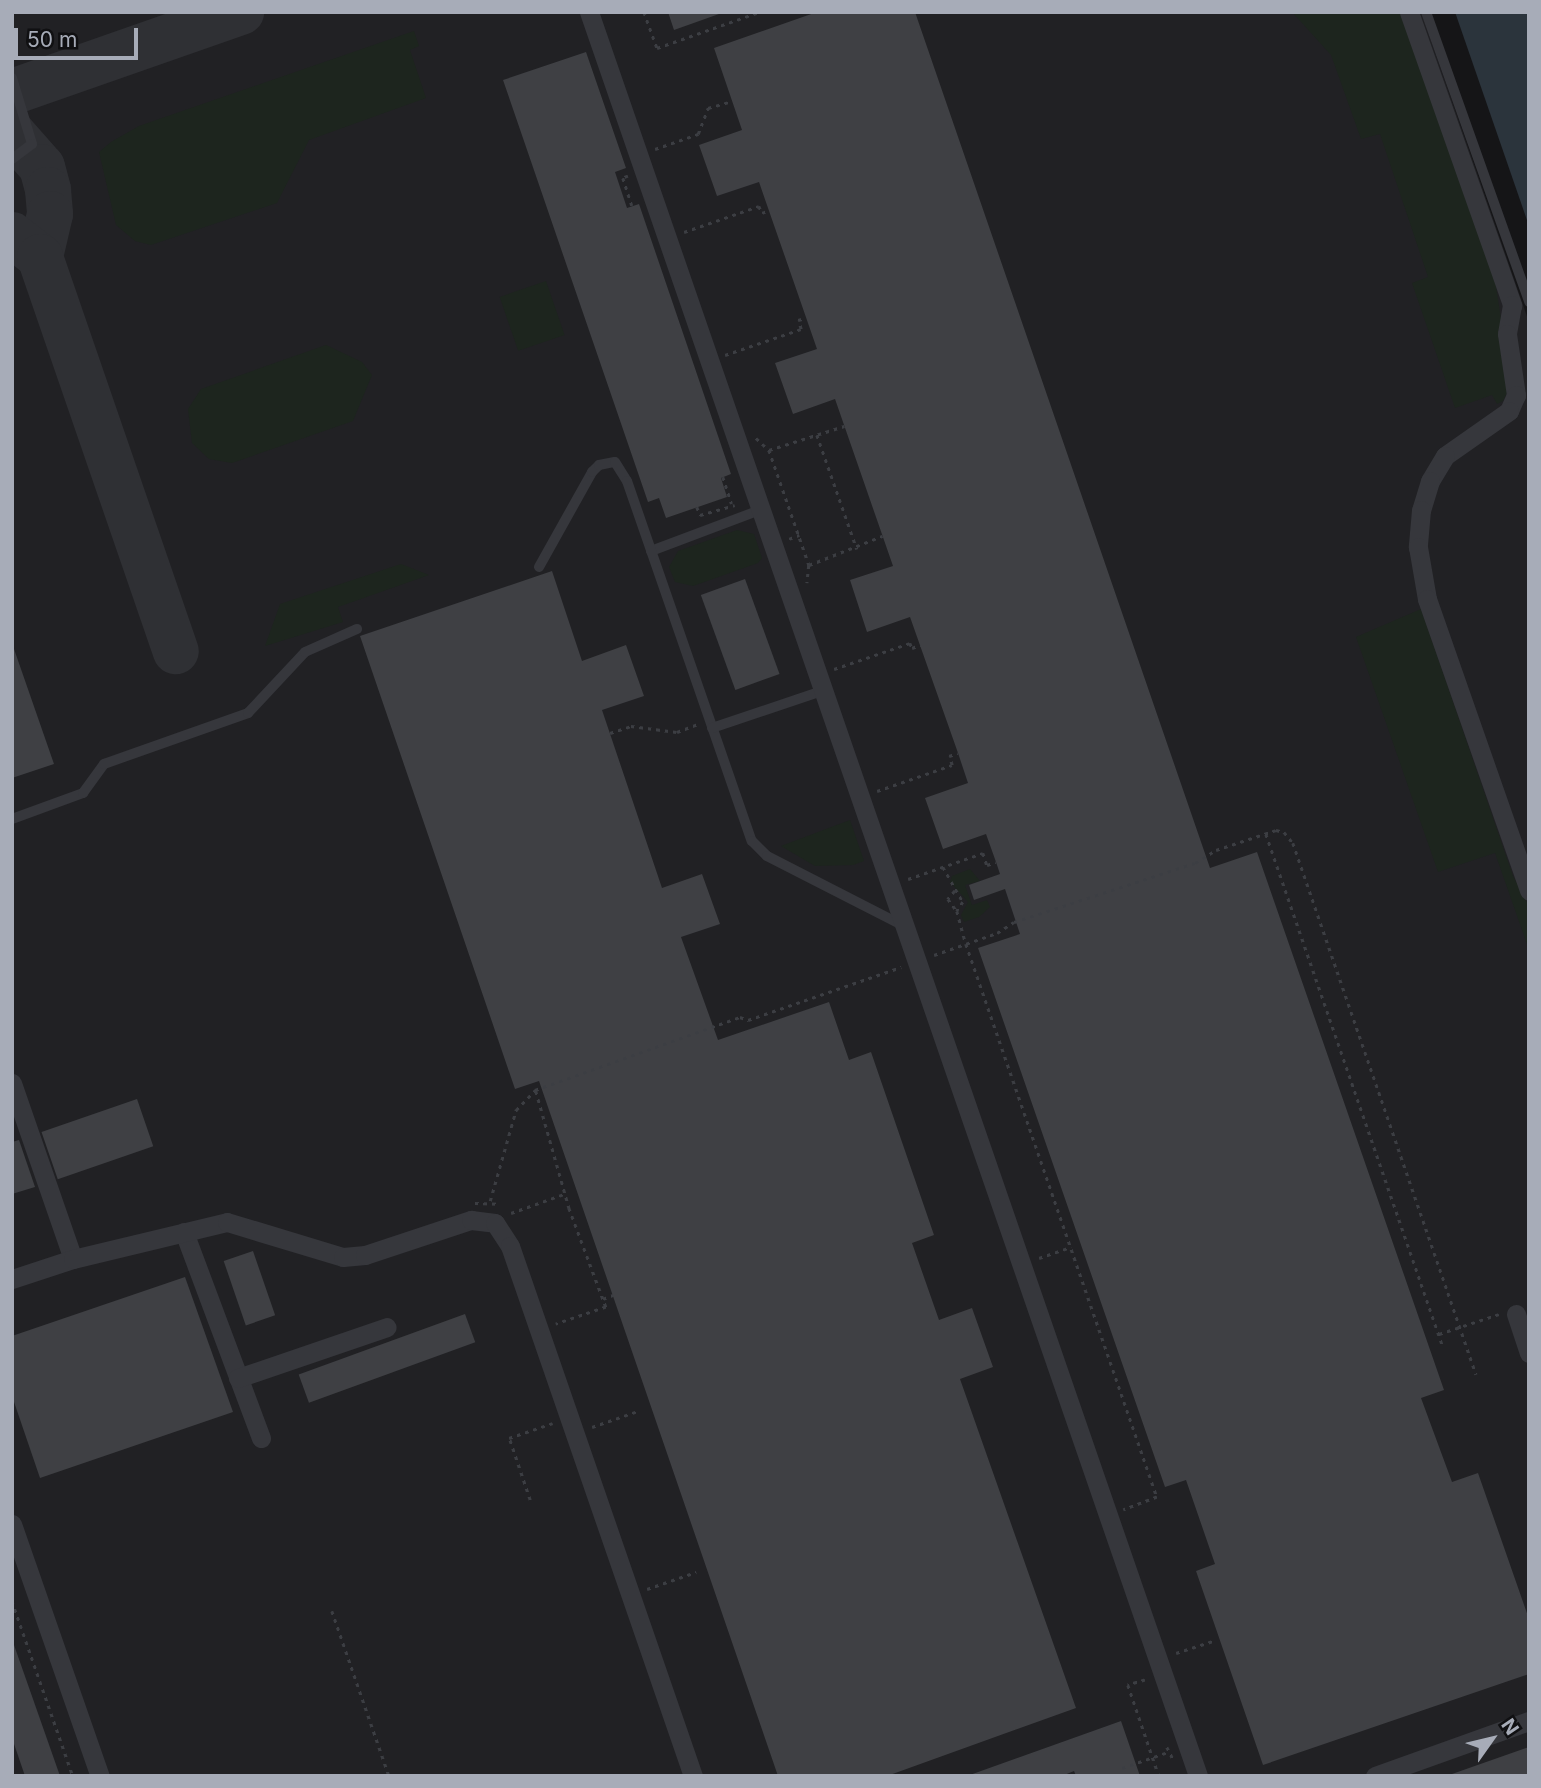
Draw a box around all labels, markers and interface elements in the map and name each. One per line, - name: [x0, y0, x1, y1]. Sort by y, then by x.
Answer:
- scale bar: [18, 14, 142, 58]
- text: 50 m: [27, 27, 77, 52]
- north arrow: [1457, 1704, 1527, 1774]
- text: N: [1496, 1715, 1523, 1739]

